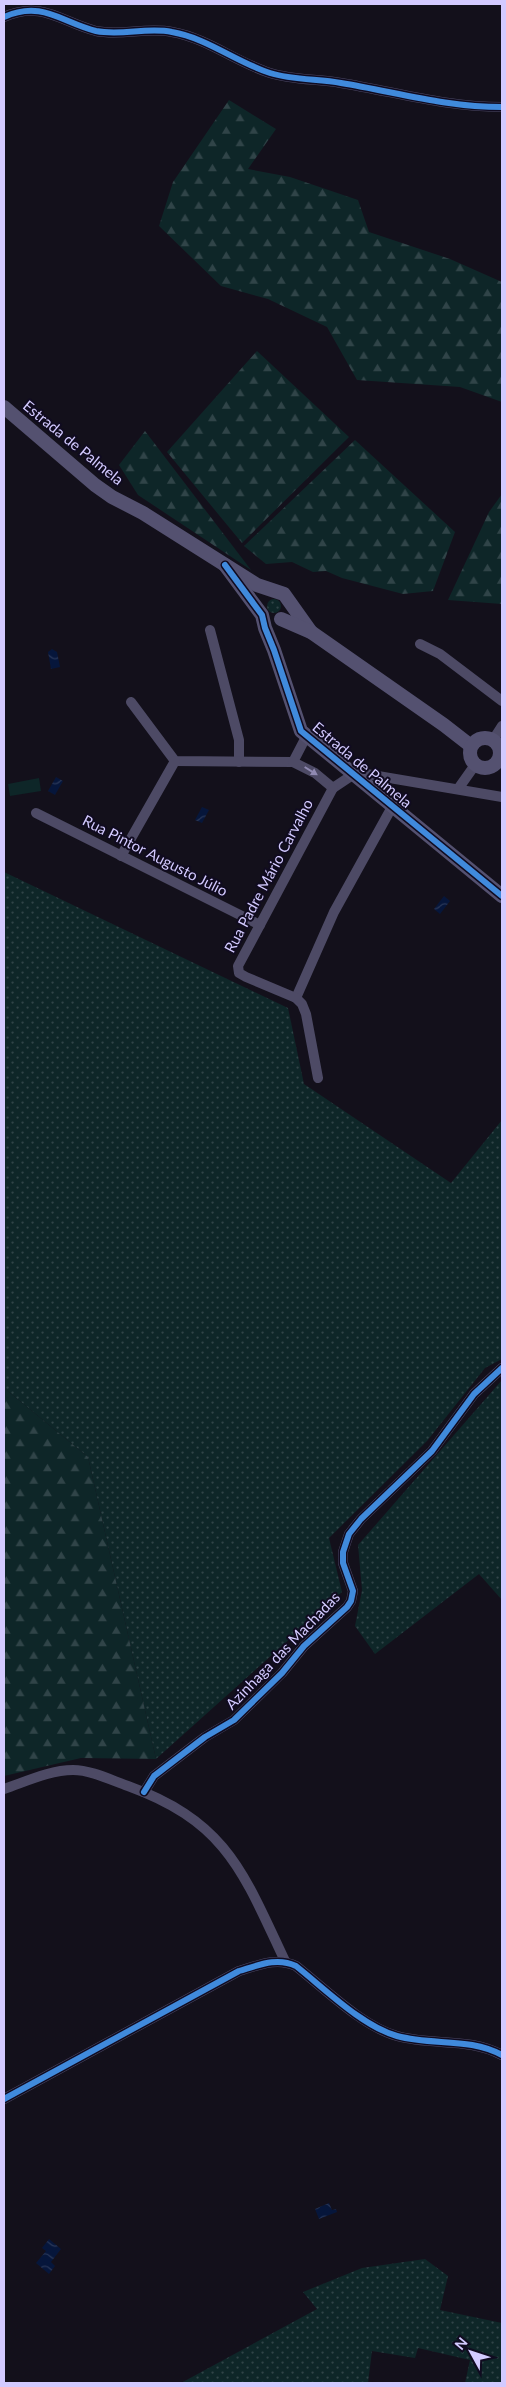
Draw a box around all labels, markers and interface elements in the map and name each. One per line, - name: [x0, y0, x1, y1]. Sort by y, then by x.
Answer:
- street label: Estrada de Palmela: [20, 396, 128, 488]
- street label: Estrada de Palmela: [309, 717, 416, 811]
- one-way arrow: [305, 767, 318, 776]
- street label: Rua Padre Mário Carvalho: [220, 796, 316, 955]
- street label: Rua Pintor Augusto Júlio: [80, 811, 231, 900]
- street label: Azinhaga das Machadas: [221, 1588, 343, 1713]
- north arrow: [446, 2327, 496, 2377]
- text: N: [451, 2334, 471, 2353]

